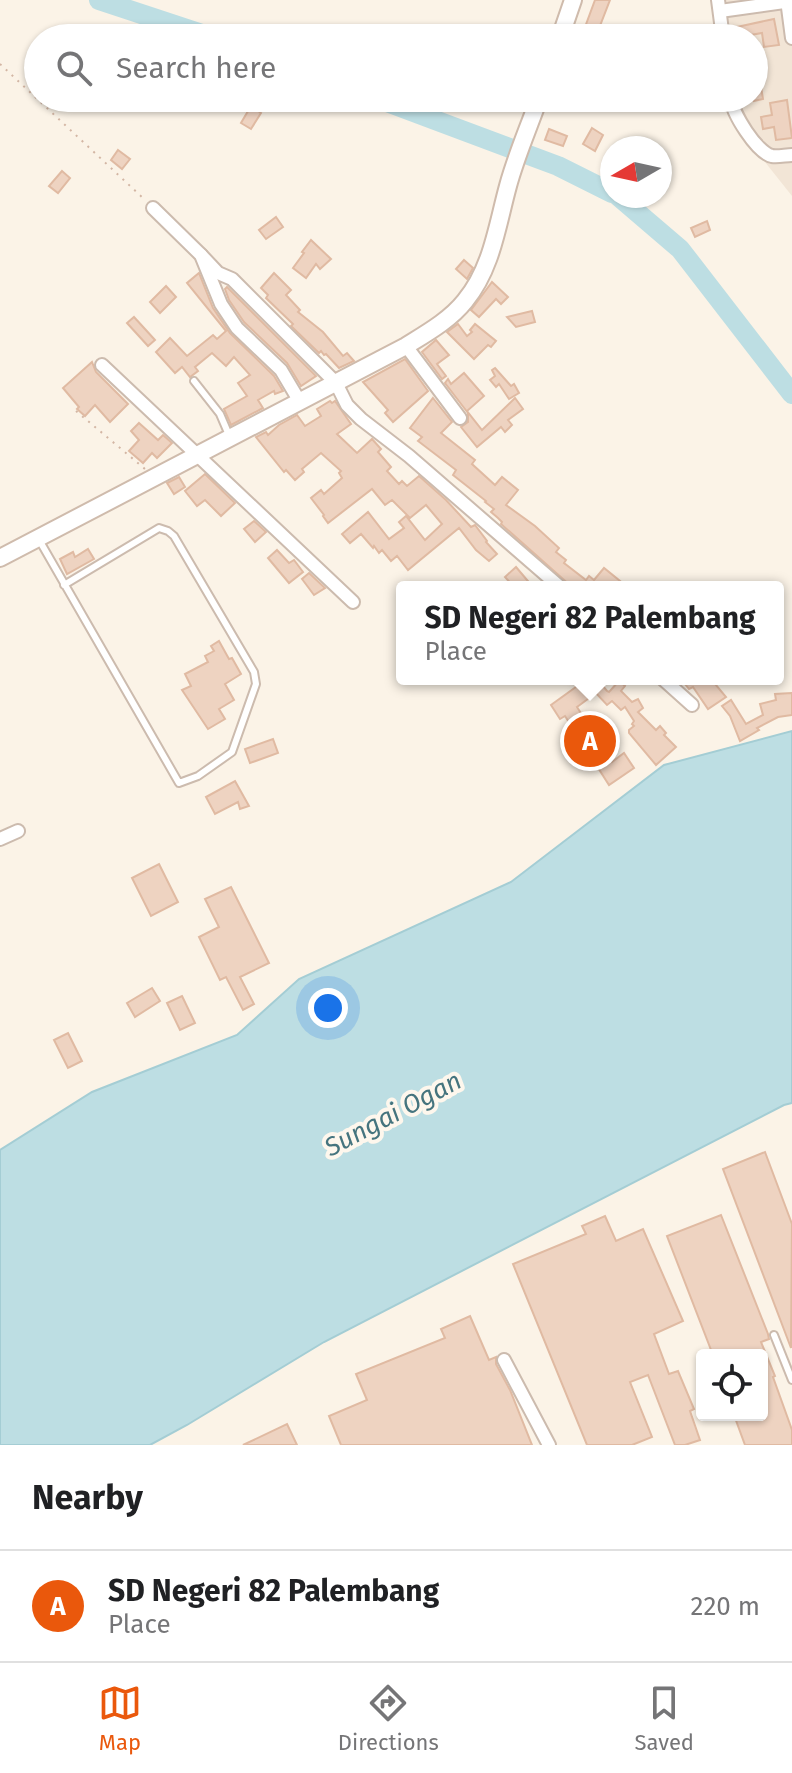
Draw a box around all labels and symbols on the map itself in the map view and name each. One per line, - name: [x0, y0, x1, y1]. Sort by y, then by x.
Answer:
- north arrow: [600, 136, 672, 208]
- pin: A: [564, 711, 616, 771]
- your location: [308, 988, 348, 1028]
- water label: Sungai Ogan: [318, 1065, 467, 1164]

